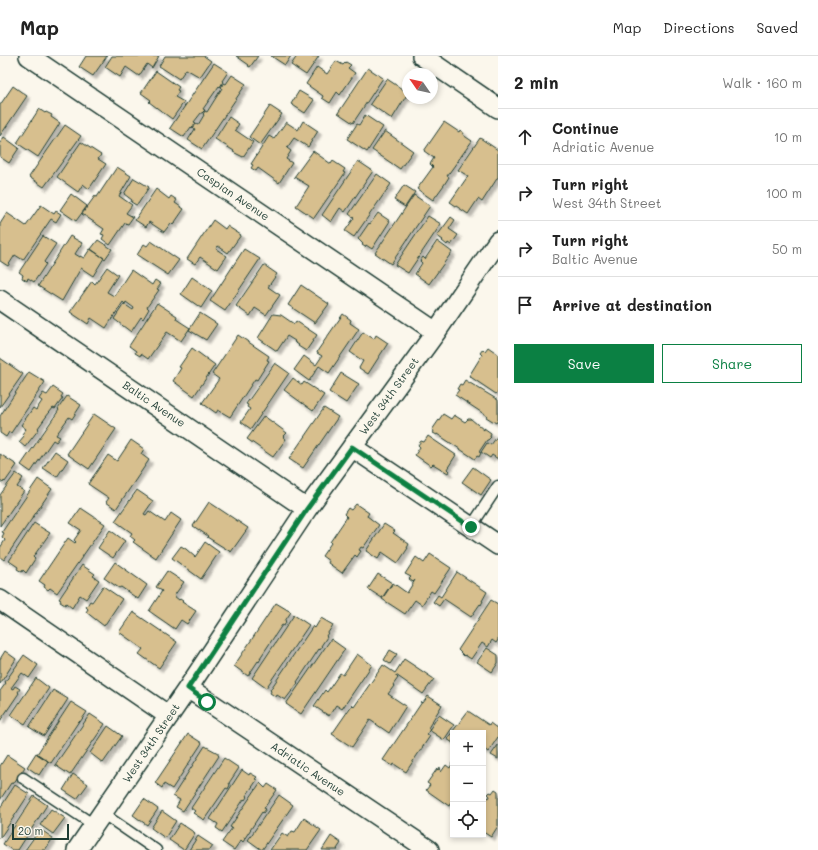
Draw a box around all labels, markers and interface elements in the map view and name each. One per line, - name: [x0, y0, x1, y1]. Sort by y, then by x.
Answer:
- text: Map: [20, 15, 59, 40]
- text: Map: [613, 18, 641, 37]
- text: Directions: [663, 18, 734, 37]
- text: Saved: [756, 18, 798, 37]
- north arrow: [402, 68, 438, 104]
- text: 2 min: [514, 71, 559, 93]
- text: Walk · 160 m: [722, 74, 802, 91]
- text: Continue: [552, 118, 619, 138]
- icon: ahead: [514, 126, 536, 148]
- text: 10 m: [774, 128, 802, 145]
- text: Adriatic Avenue: [552, 138, 654, 155]
- street label: Caspian Avenue: [194, 164, 273, 224]
- text: Turn right: [552, 174, 629, 194]
- icon: right: [514, 182, 536, 204]
- text: 100 m: [766, 184, 802, 201]
- text: West 34th Street: [552, 194, 662, 211]
- text: Turn right: [552, 230, 629, 250]
- icon: right: [514, 238, 536, 260]
- text: 50 m: [772, 240, 802, 257]
- text: Baltic Avenue: [552, 250, 638, 267]
- icon: arrive: [514, 294, 536, 316]
- text: Arrive at destination: [552, 295, 712, 315]
- button: Save: [514, 344, 654, 383]
- button: Share: [662, 344, 802, 383]
- street label: West 34th Street: [355, 354, 422, 438]
- street label: Baltic Avenue: [120, 377, 189, 430]
- route end: [462, 518, 480, 536]
- route start: [198, 693, 216, 711]
- street label: West 34th Street: [118, 700, 183, 785]
- map controls: [450, 730, 486, 838]
- button: +: [450, 730, 486, 766]
- street label: Adriatic Avenue: [268, 738, 349, 799]
- button: −: [450, 766, 486, 802]
- button: locate: [450, 802, 486, 838]
- scale bar: [12, 822, 69, 841]
- text: 20 m: [18, 823, 43, 838]

